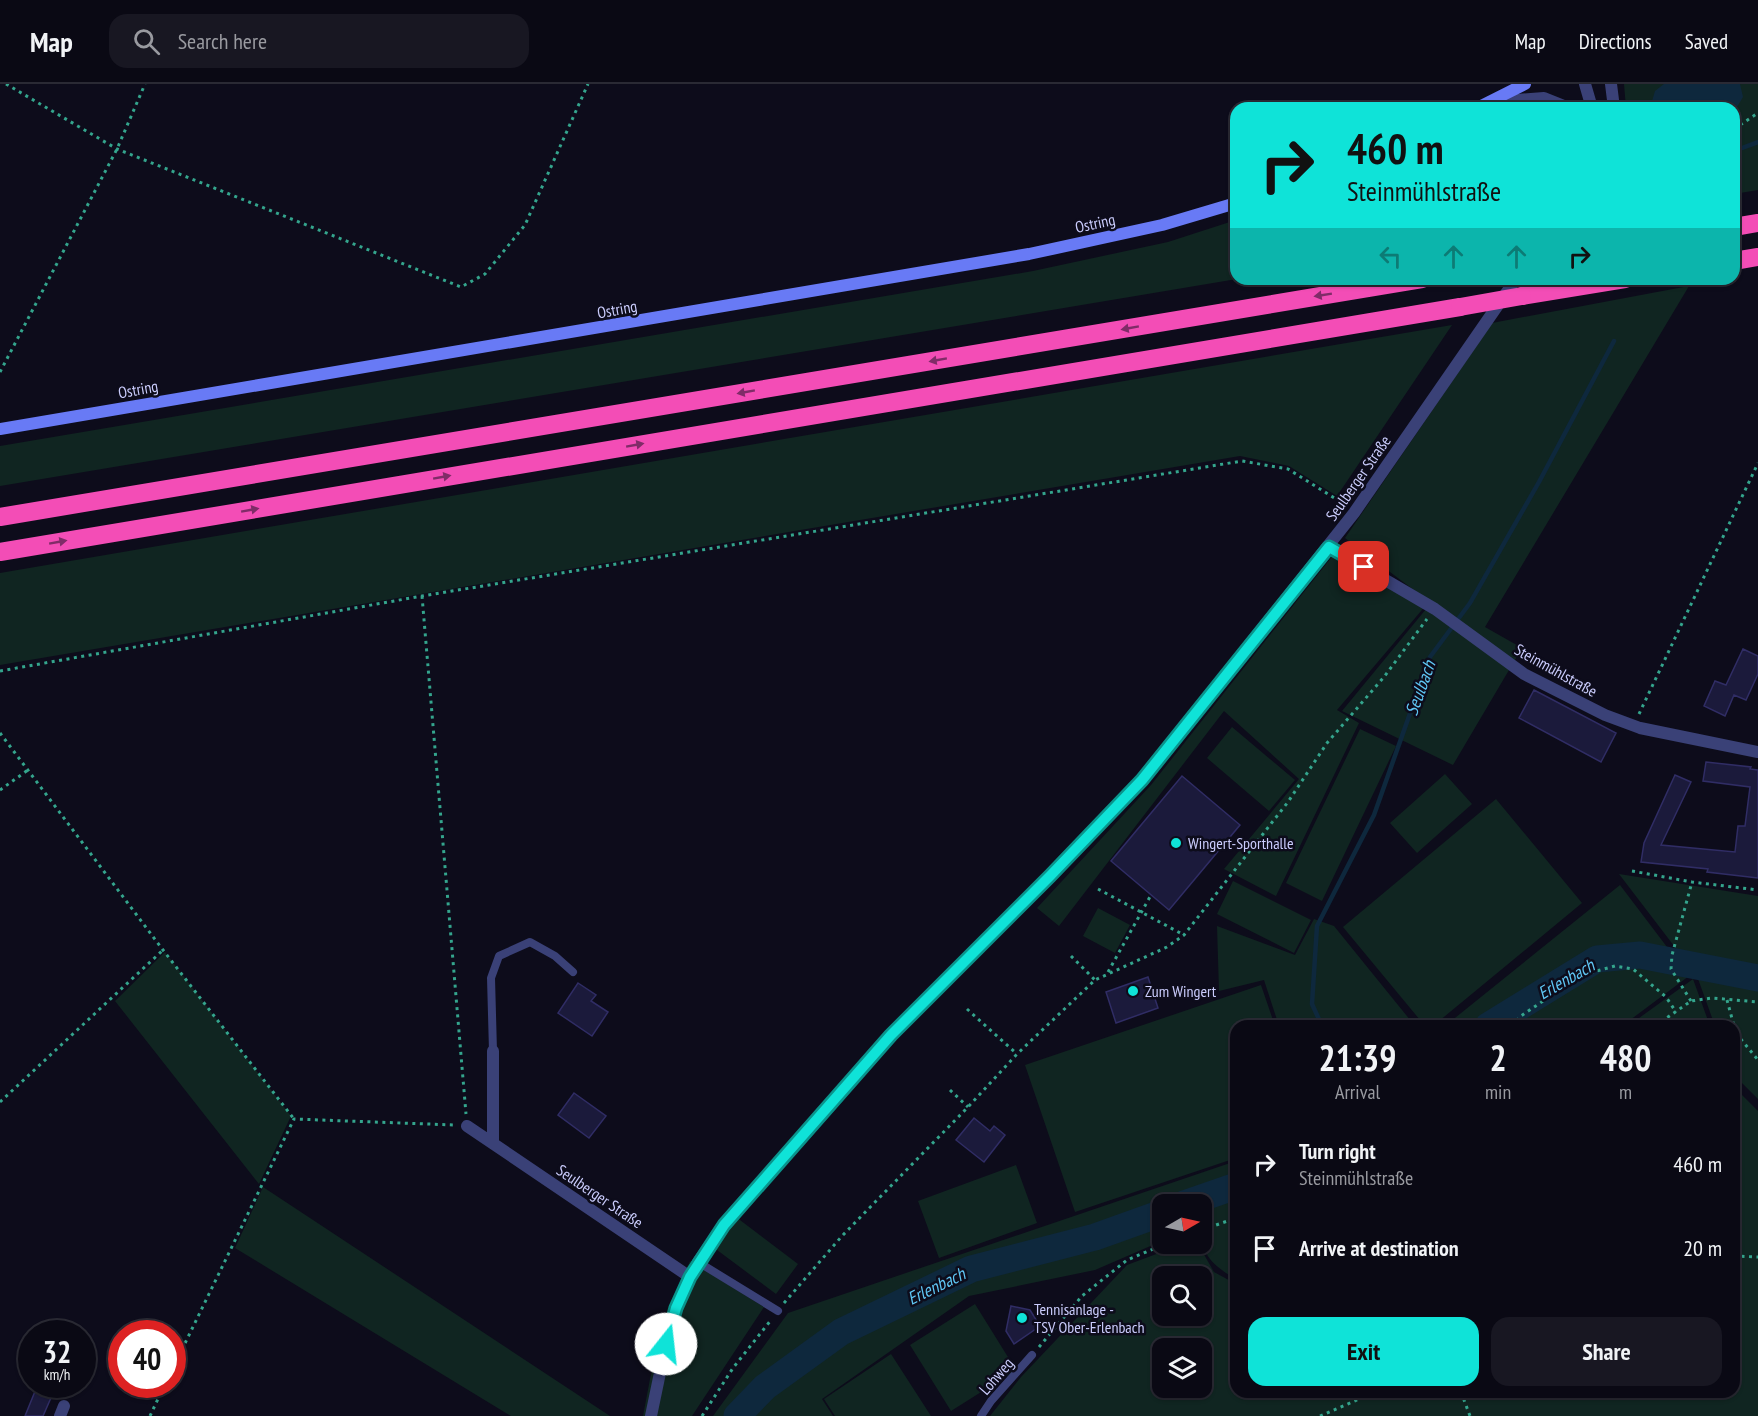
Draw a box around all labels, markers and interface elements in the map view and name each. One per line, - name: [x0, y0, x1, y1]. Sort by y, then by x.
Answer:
- search box: [109, 14, 529, 68]
- text: Map: [30, 23, 73, 60]
- icon: search: [130, 25, 163, 58]
- text: Search here: [178, 27, 267, 55]
- text: Map: [1515, 28, 1546, 55]
- text: Directions: [1579, 28, 1652, 55]
- text: Saved: [1685, 28, 1728, 55]
- text: 460 m: [1347, 121, 1444, 176]
- icon: right: [1248, 126, 1326, 204]
- text: Steinmühlstraße: [1347, 174, 1501, 208]
- street label: Ostring: [1073, 209, 1117, 237]
- icon: left: [1374, 240, 1407, 273]
- icon: ahead: [1437, 240, 1470, 273]
- icon: ahead: [1500, 240, 1533, 273]
- icon: right: [1563, 240, 1596, 273]
- one-way arrow: [1313, 291, 1332, 300]
- street label: Ostring: [595, 296, 639, 322]
- one-way arrow: [1121, 323, 1140, 332]
- one-way arrow: [928, 356, 947, 365]
- street label: Ostring: [116, 376, 160, 402]
- one-way arrow: [736, 388, 755, 397]
- street label: Seulberger Straße: [1321, 431, 1395, 525]
- one-way arrow: [625, 440, 644, 449]
- one-way arrow: [433, 472, 452, 481]
- one-way arrow: [241, 505, 260, 514]
- one-way arrow: [48, 537, 67, 546]
- pin: [1338, 541, 1389, 592]
- icon: arrive: [1347, 550, 1380, 583]
- street label: Steinmühlstraße: [1511, 639, 1601, 701]
- water label: Seulbach: [1400, 657, 1441, 718]
- place label: Wingert-Sporthalle: [1188, 833, 1294, 853]
- marker: Wingert-Sporthalle: [1169, 836, 1183, 850]
- water label: Erlenbach: [1534, 953, 1599, 1004]
- place label: Zum Wingert: [1145, 981, 1217, 1001]
- marker: Zum Wingert: [1126, 984, 1140, 998]
- text: 21:39: [1319, 1034, 1396, 1081]
- text: 2: [1489, 1034, 1507, 1081]
- text: 480: [1600, 1034, 1651, 1081]
- text: Arrival: [1335, 1079, 1380, 1105]
- text: min: [1485, 1079, 1511, 1105]
- text: m: [1619, 1079, 1632, 1105]
- text: Turn right: [1299, 1137, 1376, 1165]
- icon: right: [1248, 1148, 1281, 1181]
- text: 460 m: [1673, 1150, 1722, 1178]
- street label: Seulberger Straße: [553, 1160, 647, 1232]
- text: Steinmühlstraße: [1299, 1165, 1413, 1191]
- north arrow: [1152, 1194, 1212, 1254]
- map controls: [1152, 1194, 1212, 1398]
- icon: arrive: [1248, 1232, 1281, 1265]
- text: Arrive at destination: [1299, 1234, 1459, 1262]
- text: 20 m: [1683, 1234, 1722, 1262]
- water label: Erlenbach: [903, 1262, 970, 1310]
- button: search: [1152, 1266, 1212, 1326]
- place label: Tennisanlage - TSV Ober-Erlenbach: [1034, 1299, 1144, 1337]
- marker: Tennisanlage - TSV Ober-Erlenbach: [1015, 1311, 1029, 1325]
- position arrow: [634, 1312, 698, 1376]
- button: Exit: [1248, 1317, 1479, 1386]
- button: Share: [1491, 1317, 1722, 1386]
- speed limit sign: 40: [108, 1320, 186, 1398]
- text: 32: [43, 1332, 71, 1371]
- button: layers: [1152, 1338, 1212, 1398]
- street label: Lohweg: [974, 1353, 1018, 1399]
- text: km/h: [44, 1365, 70, 1384]

